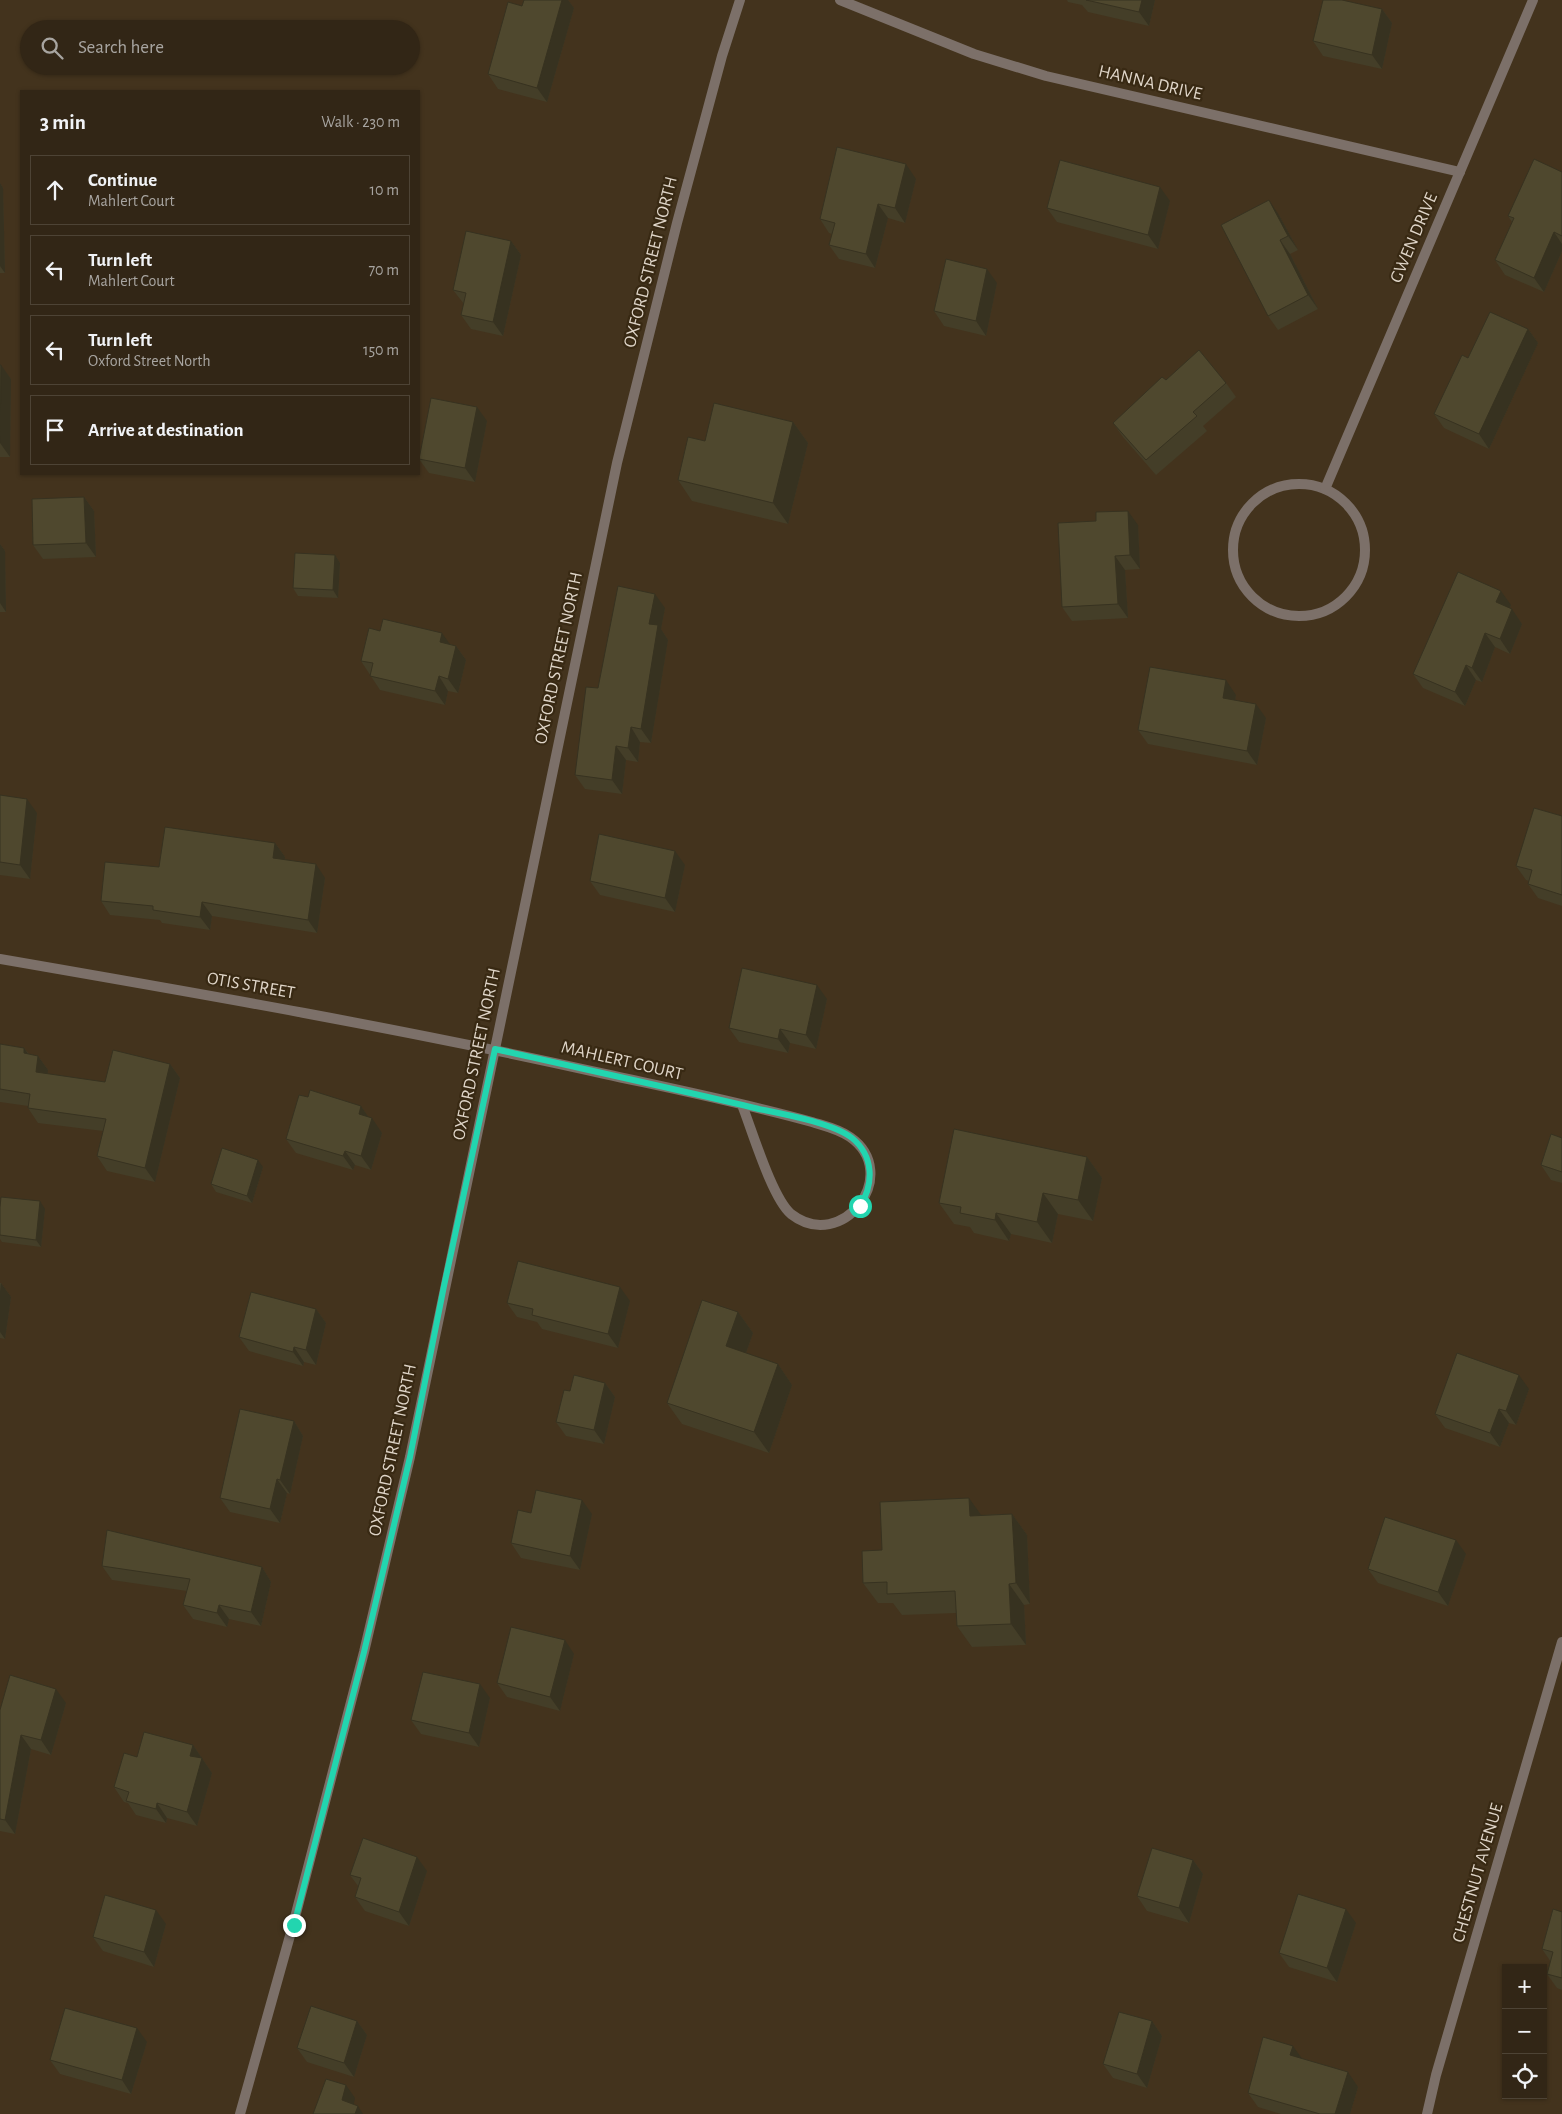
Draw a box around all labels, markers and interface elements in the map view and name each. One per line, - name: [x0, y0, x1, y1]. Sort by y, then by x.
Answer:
- search box: [20, 20, 420, 75]
- icon: search: [38, 34, 66, 62]
- text: Search here: [78, 38, 164, 57]
- street label: HANNA DRIVE: [1097, 62, 1204, 104]
- text: 3 min: [40, 112, 86, 133]
- text: Walk · 230 m: [321, 114, 400, 130]
- text: Continue: [88, 171, 157, 190]
- street label: OXFORD STREET NORTH: [621, 175, 681, 349]
- icon: ahead: [41, 176, 69, 204]
- text: 10 m: [370, 182, 399, 198]
- street label: GWEN DRIVE: [1387, 190, 1441, 286]
- text: Mahlert Court: [88, 193, 175, 209]
- text: Turn left: [88, 251, 152, 270]
- icon: left: [41, 256, 69, 284]
- text: 70 m: [368, 262, 399, 278]
- text: Mahlert Court: [88, 273, 175, 289]
- text: Turn left: [88, 331, 152, 350]
- icon: left: [41, 336, 69, 364]
- text: 150 m: [363, 342, 399, 358]
- text: Oxford Street North: [88, 353, 211, 369]
- icon: arrive: [41, 416, 69, 444]
- text: Arrive at destination: [88, 421, 244, 440]
- street label: OXFORD STREET NORTH: [532, 570, 586, 746]
- street label: OXFORD STREET NORTH: [450, 966, 504, 1142]
- street label: OTIS STREET: [206, 969, 297, 1003]
- street label: MAHLERT COURT: [559, 1038, 685, 1084]
- route start: [849, 1195, 872, 1218]
- street label: OXFORD STREET NORTH: [366, 1362, 420, 1538]
- street label: CHESTNUT AVENUE: [1450, 1801, 1507, 1945]
- route end: [283, 1914, 306, 1937]
- map controls: [1502, 1964, 1547, 2099]
- button: +: [1502, 1964, 1547, 2009]
- button: −: [1502, 2009, 1547, 2054]
- button: locate: [1502, 2054, 1547, 2099]

